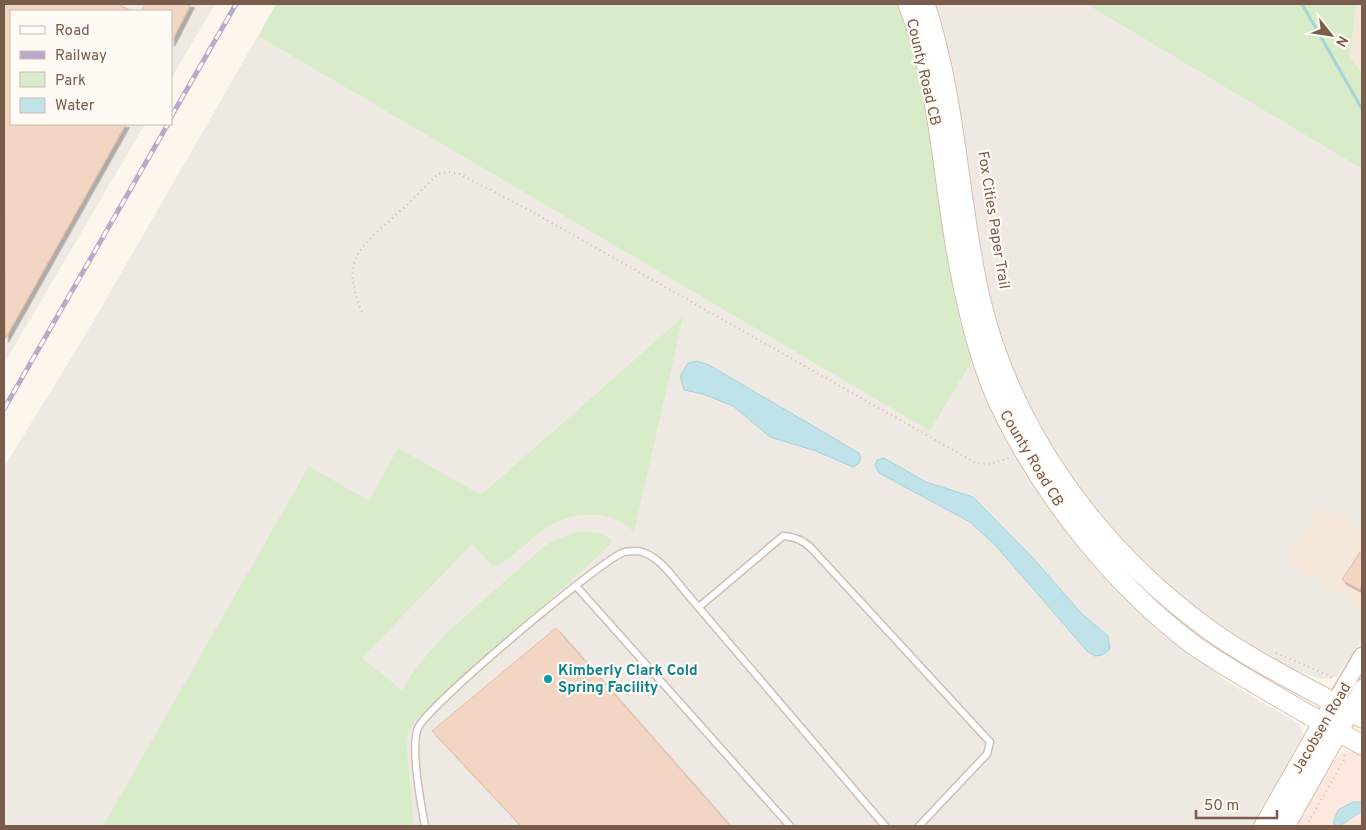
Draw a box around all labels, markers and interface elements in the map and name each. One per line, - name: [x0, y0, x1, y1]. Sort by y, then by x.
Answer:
- legend: [10, 10, 172, 125]
- north arrow: [1306, 10, 1356, 60]
- street label: County Road CB: [901, 17, 944, 128]
- text: Road: [55, 22, 90, 41]
- text: N: [1331, 32, 1351, 49]
- text: Railway: [55, 47, 107, 66]
- text: Park: [55, 72, 86, 91]
- text: Water: [55, 97, 95, 116]
- street label: Fox Cities Paper Trail: [972, 150, 1013, 291]
- street label: County Road CB: [994, 407, 1067, 511]
- place label: Kimberly Clark Cold Spring Facility: [558, 662, 698, 698]
- marker: Kimberly Clark Cold Spring Facility: [542, 673, 554, 685]
- street label: Jacobsen Road: [1288, 680, 1356, 778]
- scale bar: [1196, 788, 1277, 820]
- text: 50 m: [1204, 797, 1239, 816]

